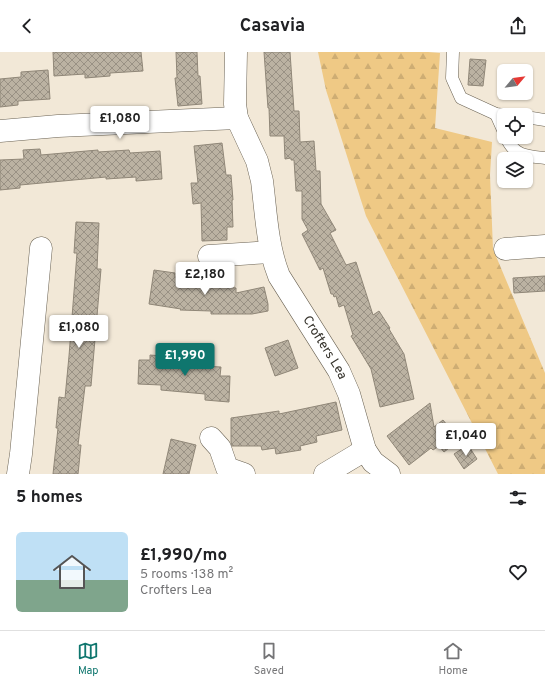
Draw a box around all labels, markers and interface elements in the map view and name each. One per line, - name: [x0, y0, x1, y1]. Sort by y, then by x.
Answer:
- icon: back: [16, 15, 38, 37]
- text: Casavia: [240, 15, 305, 38]
- icon: share: [507, 15, 529, 37]
- north arrow: [497, 64, 533, 100]
- map controls: [497, 64, 533, 188]
- pin: £1,080: [87, 106, 153, 140]
- button: locate: [497, 108, 533, 144]
- text: £1,080: [99, 111, 141, 127]
- button: layers: [497, 152, 533, 188]
- pin: £2,180: [172, 262, 238, 296]
- text: £2,180: [185, 267, 225, 283]
- street label: Crofters Lea: [298, 313, 350, 382]
- pin: £1,080: [46, 315, 112, 349]
- text: £1,080: [58, 320, 100, 336]
- pin: £1,990: [152, 343, 218, 377]
- text: £1,990: [165, 348, 206, 364]
- pin: £1,040: [433, 423, 499, 457]
- text: £1,040: [445, 428, 487, 444]
- text: 5 homes: [16, 487, 83, 509]
- icon: filters: [507, 487, 529, 509]
- text: £1,990/mo: [140, 545, 227, 567]
- icon: home: [48, 548, 96, 596]
- icon: heart: [507, 561, 529, 583]
- text: 5 rooms · 138 m²: [140, 567, 233, 583]
- text: Crofters Lea: [140, 583, 212, 599]
- tab: Map: [77, 640, 99, 678]
- tab: Saved: [254, 640, 284, 678]
- tab: Home: [439, 640, 468, 678]

